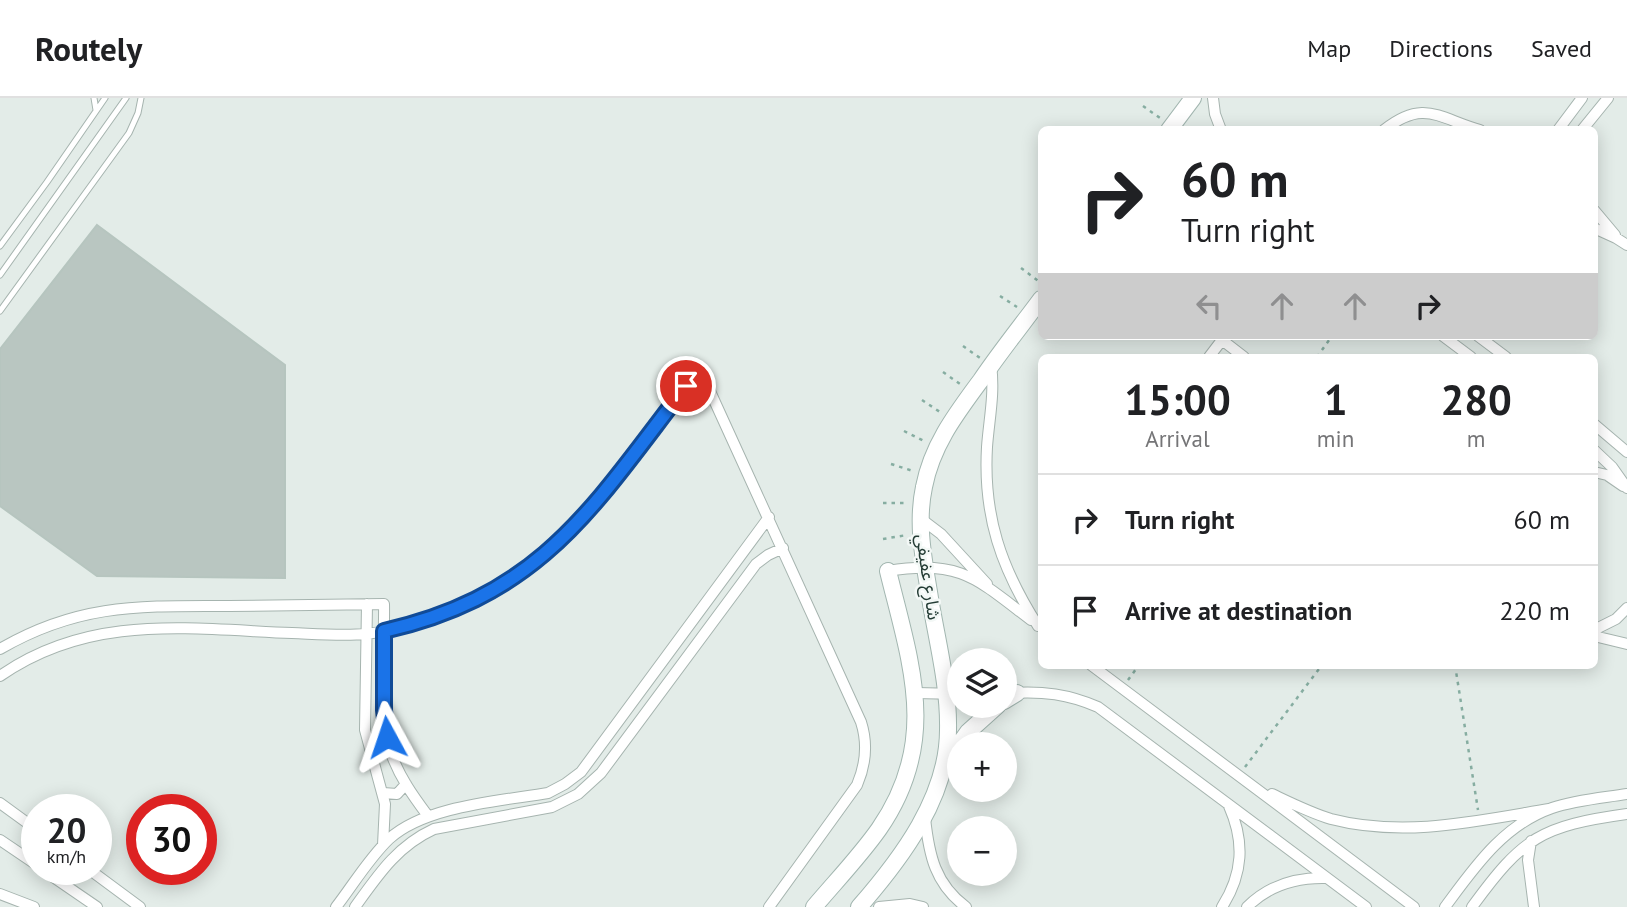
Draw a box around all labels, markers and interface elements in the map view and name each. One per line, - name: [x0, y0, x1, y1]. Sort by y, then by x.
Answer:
- text: Routely: [35, 27, 142, 70]
- text: Map: [1307, 33, 1351, 64]
- text: Directions: [1389, 33, 1493, 64]
- text: Saved: [1531, 33, 1592, 64]
- text: 60 m: [1181, 147, 1288, 211]
- icon: right: [1066, 154, 1157, 245]
- text: Turn right: [1181, 209, 1315, 251]
- icon: left: [1190, 287, 1228, 325]
- icon: ahead: [1263, 287, 1301, 325]
- icon: ahead: [1336, 287, 1374, 325]
- icon: right: [1409, 287, 1447, 325]
- pin: [656, 356, 716, 416]
- icon: arrive: [667, 367, 705, 405]
- text: 15:00: [1124, 372, 1231, 427]
- text: 1: [1324, 372, 1347, 427]
- text: 280: [1440, 372, 1512, 427]
- text: Arrival: [1145, 424, 1210, 453]
- text: min: [1317, 424, 1354, 453]
- text: m: [1467, 424, 1485, 453]
- icon: right: [1066, 501, 1104, 539]
- text: Turn right: [1125, 503, 1234, 536]
- text: 60 m: [1514, 503, 1570, 536]
- street label: شارع عفيفي: [908, 532, 946, 622]
- icon: arrive: [1066, 592, 1104, 630]
- text: Arrive at destination: [1125, 594, 1352, 627]
- text: 220 m: [1499, 594, 1570, 627]
- map controls: [947, 648, 1017, 886]
- button: layers: [947, 648, 1017, 718]
- position arrow: [350, 700, 424, 774]
- button: +: [947, 732, 1017, 802]
- speed limit sign: 30: [126, 794, 217, 885]
- text: 20: [47, 807, 86, 853]
- button: −: [947, 816, 1017, 886]
- text: km/h: [47, 845, 86, 868]

